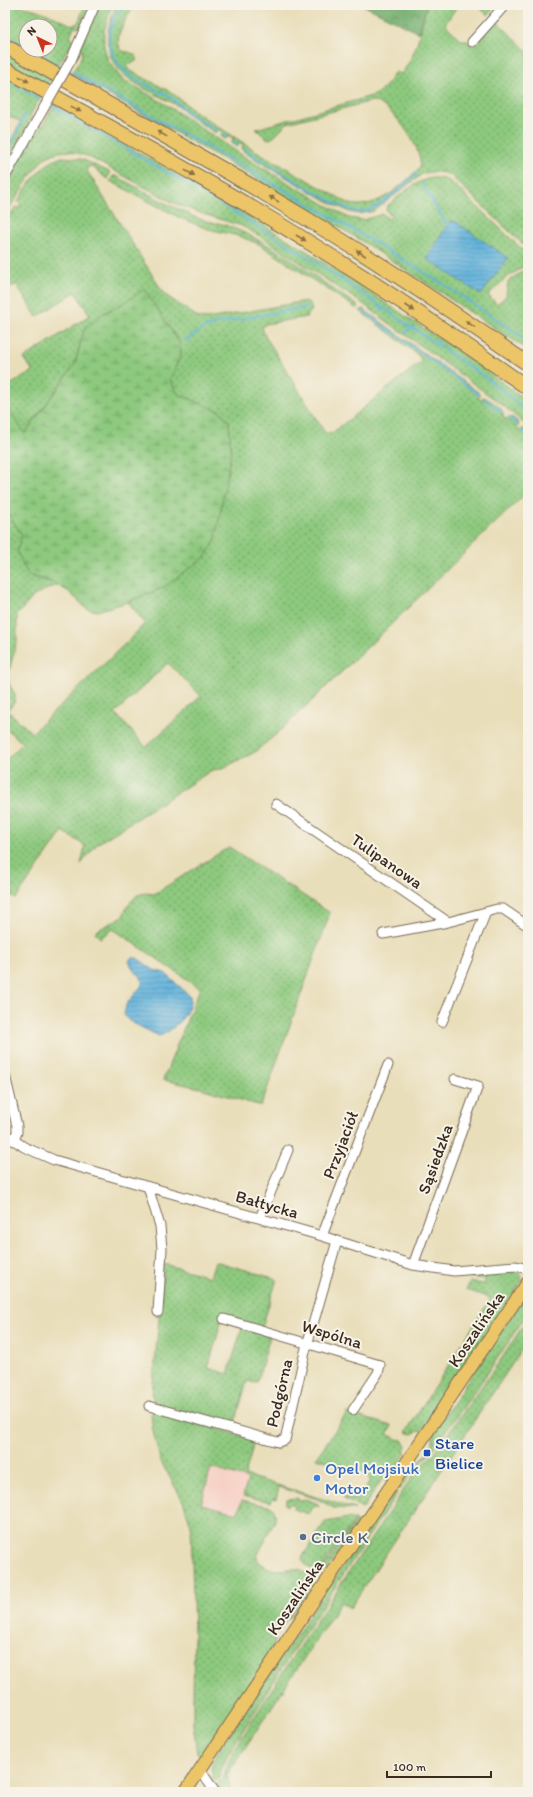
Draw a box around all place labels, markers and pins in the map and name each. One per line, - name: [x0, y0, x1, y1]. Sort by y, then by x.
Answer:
- place label: Stare Bielice: [435, 1433, 483, 1473]
- marker: Stare Bielice: [422, 1448, 432, 1458]
- place label: Opel Mojsiuk Motor: [325, 1458, 420, 1498]
- marker: Opel Mojsiuk Motor: [312, 1473, 322, 1483]
- place label: Circle K: [311, 1527, 368, 1547]
- marker: Circle K: [298, 1532, 308, 1542]

